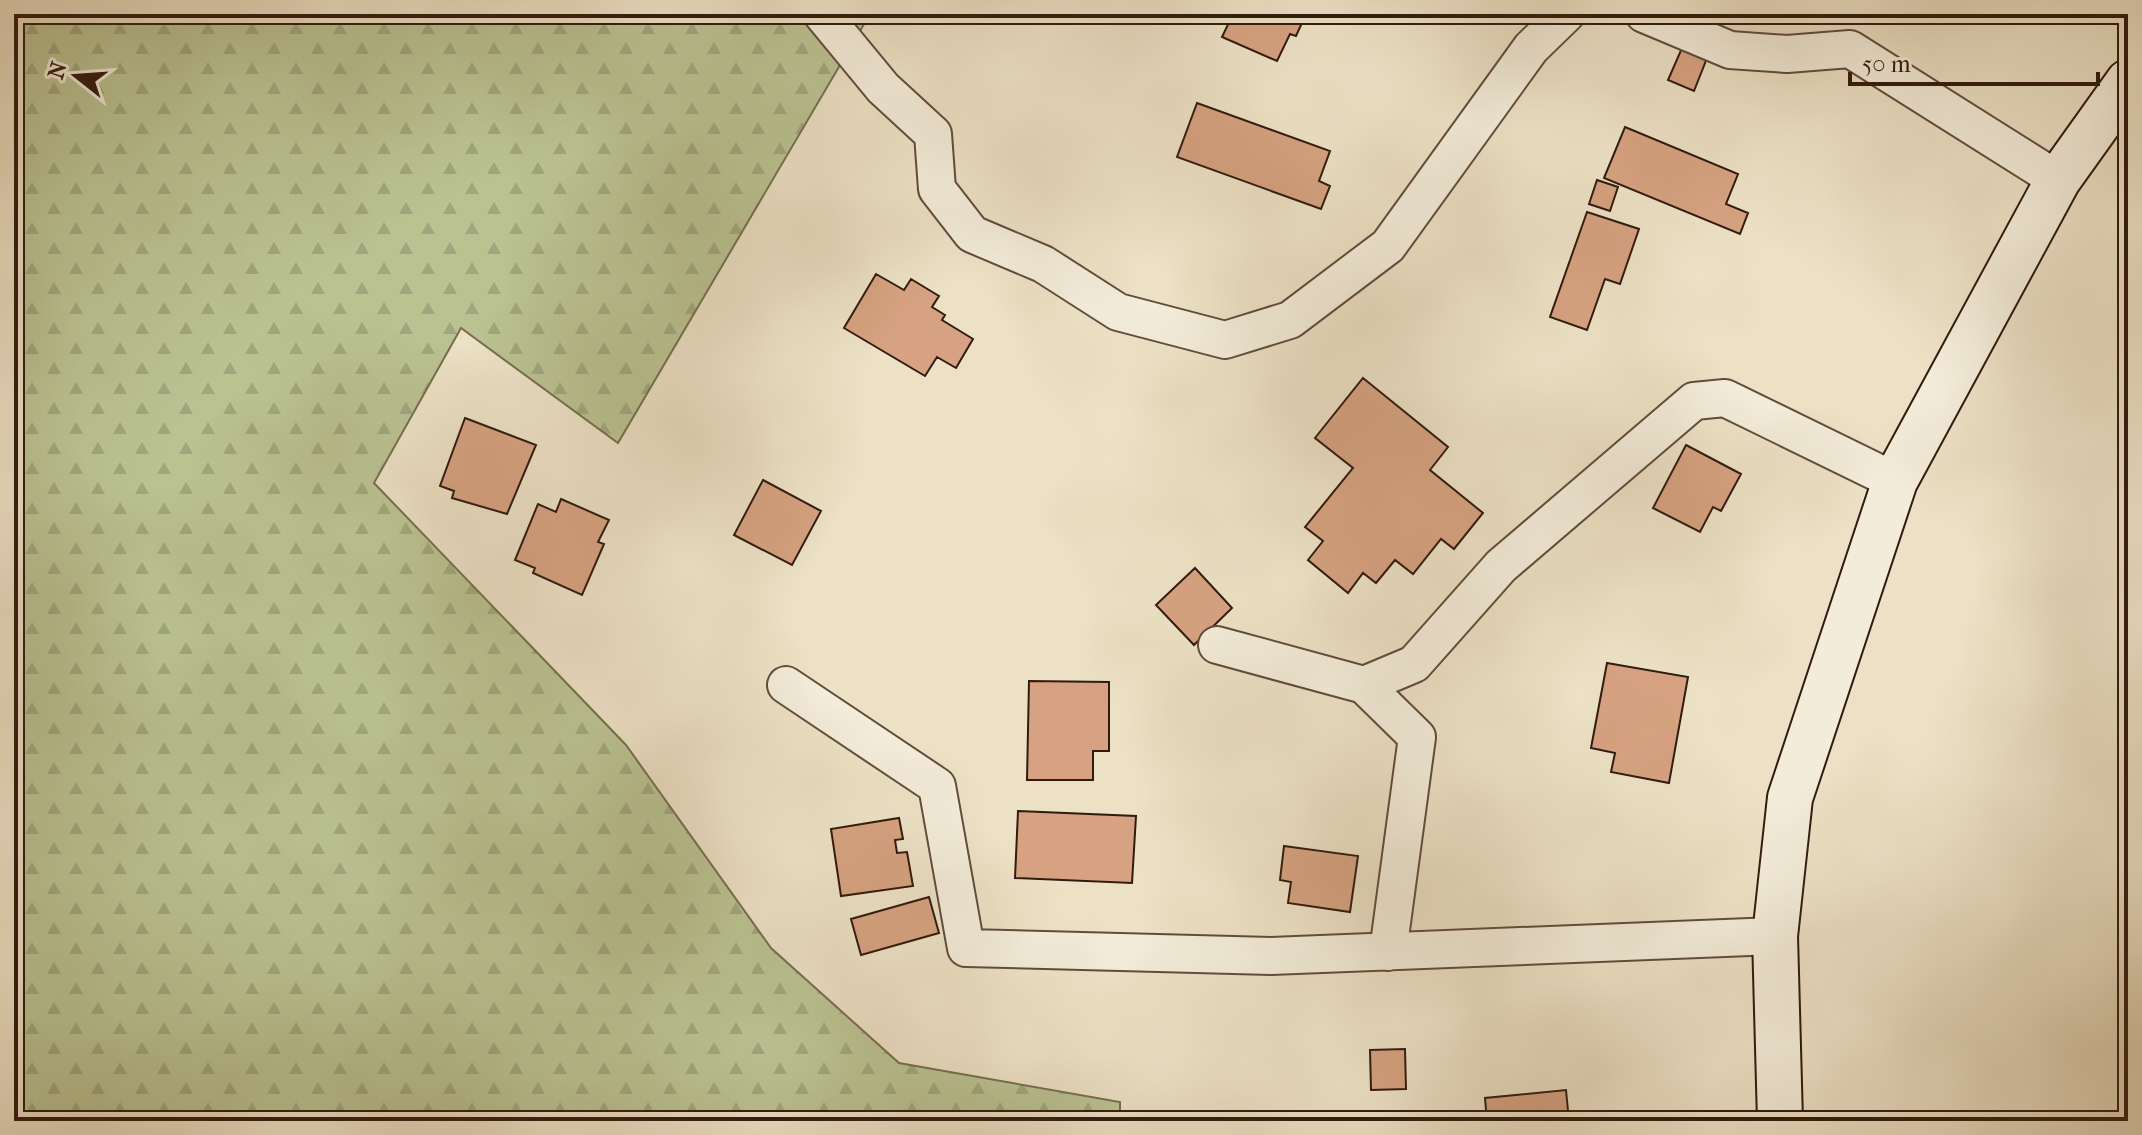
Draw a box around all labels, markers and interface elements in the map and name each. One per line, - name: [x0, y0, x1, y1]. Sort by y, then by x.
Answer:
- north arrow: [36, 36, 116, 116]
- scale bar: [1850, 36, 2098, 86]
- text: 50 m: [1862, 50, 1911, 78]
- text: N: [43, 58, 73, 82]

